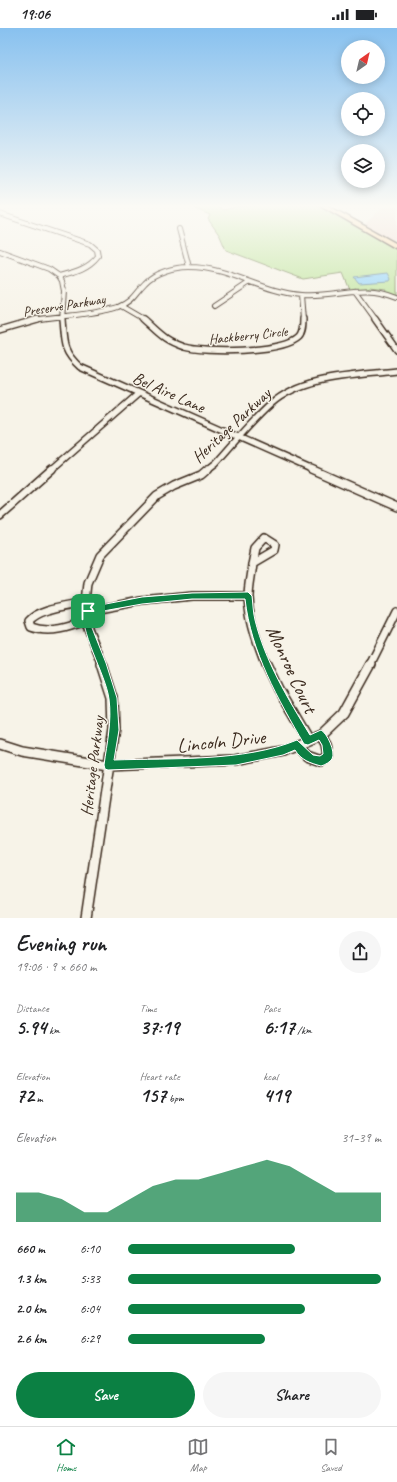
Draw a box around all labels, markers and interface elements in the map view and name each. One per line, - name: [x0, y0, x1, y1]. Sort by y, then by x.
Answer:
- text: 19:06: [20, 5, 50, 24]
- north arrow: [341, 40, 385, 84]
- map controls: [341, 40, 385, 188]
- button: locate: [341, 92, 385, 136]
- button: layers: [341, 144, 385, 188]
- street label: Preserve Parkway: [22, 290, 108, 320]
- street label: Hackberry Circle: [208, 323, 290, 348]
- street label: Bel Aire Lane: [129, 367, 210, 418]
- street label: Heritage Parkway: [187, 383, 276, 467]
- pin: [71, 594, 105, 628]
- icon: arrive: [77, 600, 99, 622]
- street label: Monroe Court: [260, 621, 324, 719]
- street label: Heritage Parkway: [76, 714, 109, 817]
- street label: Lincoln Drive: [176, 724, 268, 759]
- text: Evening run: [16, 930, 106, 958]
- button: share: [339, 931, 381, 973]
- text: 19:06 · 9 × 660 m: [16, 959, 97, 975]
- text: Distance: [16, 1001, 49, 1015]
- text: Time: [140, 1001, 157, 1015]
- text: Pace: [263, 1001, 280, 1015]
- text: 5.94: [16, 1015, 46, 1040]
- text: 37:19: [140, 1015, 179, 1040]
- text: 6:17: [263, 1015, 295, 1040]
- text: km: [46, 1023, 60, 1037]
- text: /km: [295, 1023, 312, 1037]
- text: Elevation: [16, 1069, 50, 1083]
- text: Heart rate: [140, 1069, 180, 1083]
- text: kcal: [263, 1069, 278, 1083]
- text: 72: [16, 1083, 34, 1108]
- text: 157: [140, 1083, 166, 1108]
- text: 419: [263, 1083, 290, 1108]
- text: m: [34, 1091, 43, 1105]
- text: bpm: [166, 1091, 184, 1105]
- text: Elevation: [16, 1130, 56, 1146]
- text: 31–39 m: [341, 1130, 381, 1146]
- text: 660 m: [16, 1241, 45, 1257]
- text: 6:10: [80, 1241, 100, 1257]
- text: 1.3 km: [16, 1271, 46, 1287]
- text: 5:33: [80, 1271, 100, 1287]
- text: 2.0 km: [16, 1301, 46, 1317]
- text: 6:04: [80, 1301, 100, 1317]
- text: 2.6 km: [16, 1331, 47, 1347]
- text: 6:29: [80, 1331, 100, 1347]
- button: Save: [16, 1372, 195, 1418]
- button: Share: [203, 1372, 381, 1418]
- tab: Home: [55, 1436, 77, 1474]
- tab: Map: [187, 1436, 209, 1474]
- tab: Saved: [320, 1436, 342, 1474]

